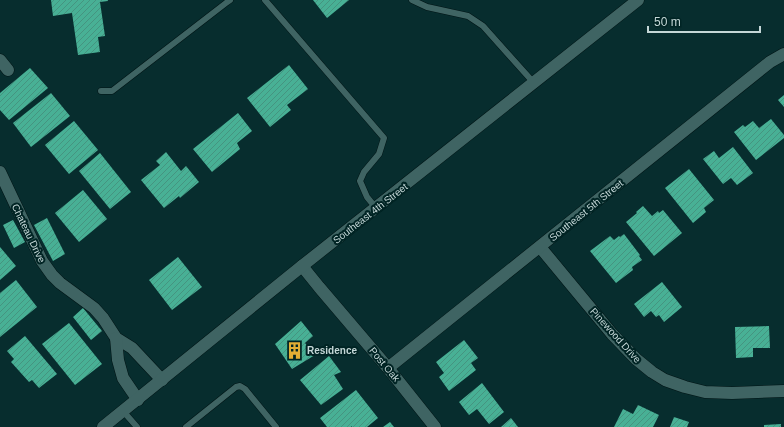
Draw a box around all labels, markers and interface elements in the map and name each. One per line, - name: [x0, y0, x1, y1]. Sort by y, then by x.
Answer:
- scale bar: [648, 8, 760, 34]
- text: 50 m: [654, 15, 681, 29]
- street label: Southeast 5th Street: [547, 177, 625, 243]
- street label: Southeast 4th Street: [331, 181, 410, 246]
- street label: Chateau Drive: [10, 202, 48, 265]
- street label: Pinewood Drive: [588, 306, 643, 365]
- building icon: Residence: [284, 340, 304, 360]
- place label: Residence: [307, 345, 357, 356]
- street label: Post Oak: [367, 345, 403, 384]

